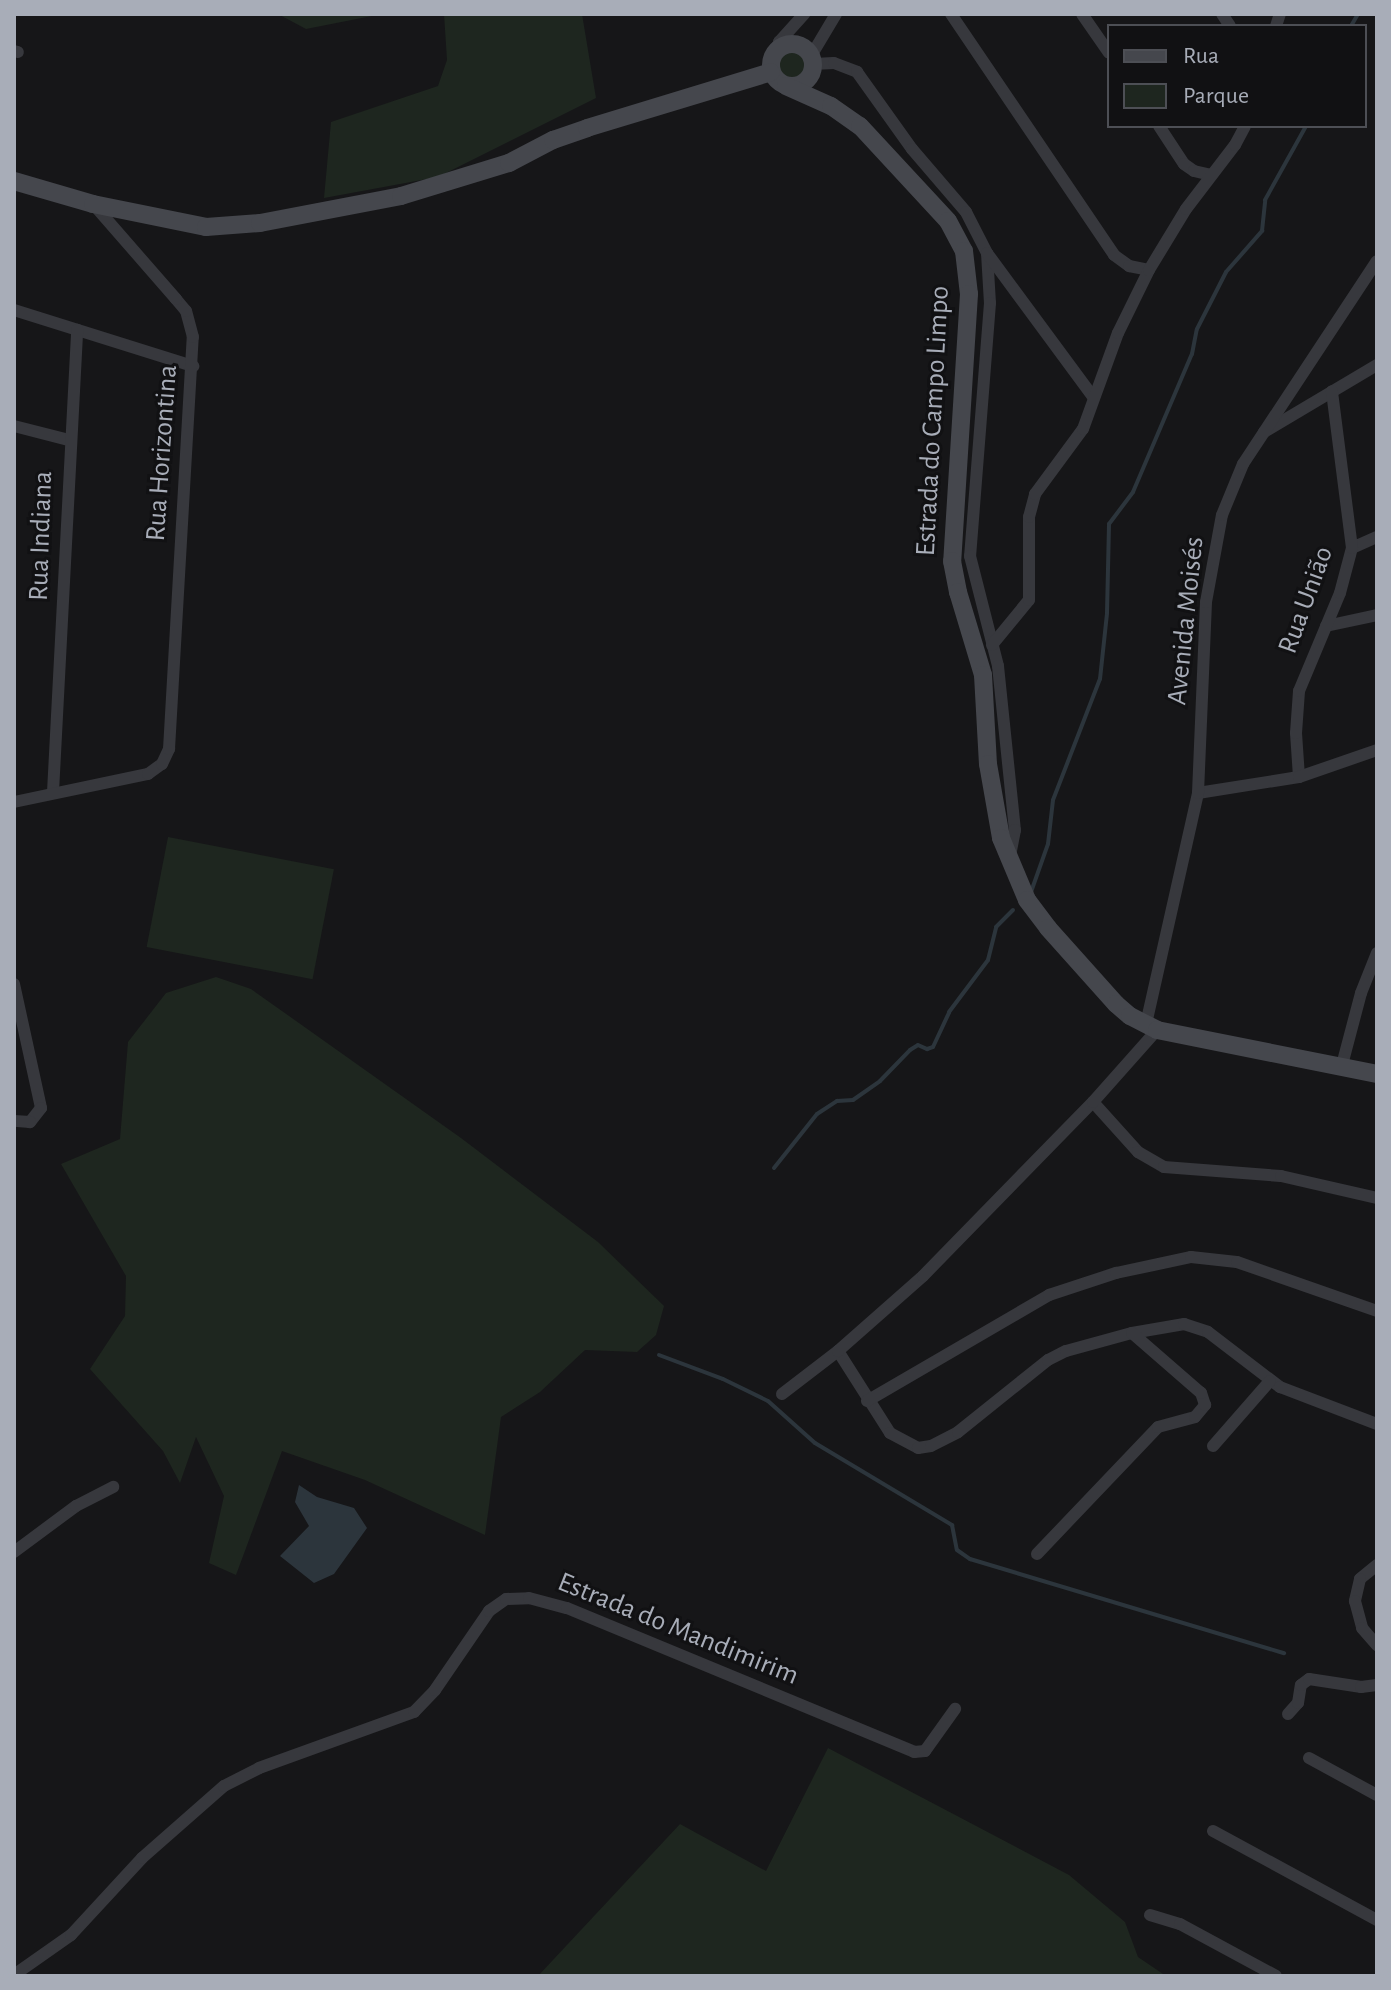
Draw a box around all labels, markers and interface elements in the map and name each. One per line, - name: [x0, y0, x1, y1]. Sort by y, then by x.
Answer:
- legend: [1107, 24, 1367, 128]
- text: Rua: [1183, 44, 1219, 68]
- text: Parque: [1183, 84, 1249, 108]
- street label: Estrada do Campo Limpo: [909, 285, 957, 557]
- street label: Rua Horizontina: [139, 364, 185, 542]
- street label: Rua Indiana: [22, 471, 60, 601]
- street label: Avenida Moisés: [1160, 535, 1212, 707]
- street label: Rua União: [1271, 542, 1341, 658]
- street label: Estrada do Mandimirim: [553, 1565, 803, 1693]

